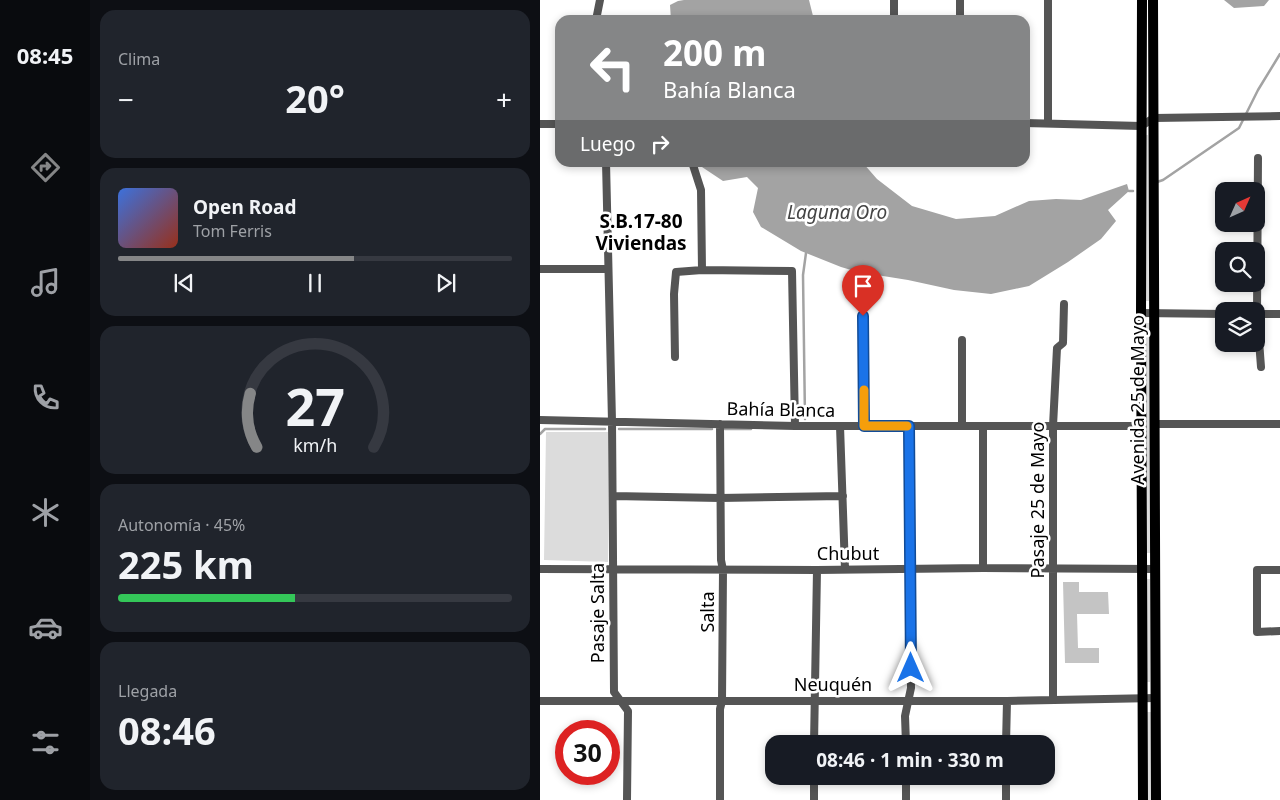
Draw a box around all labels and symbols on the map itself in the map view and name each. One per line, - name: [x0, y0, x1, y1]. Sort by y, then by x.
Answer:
- north arrow: [1215, 182, 1265, 232]
- water label: Laguna Oro: [787, 199, 887, 225]
- district label: S.B.17-80 Viviendas: [595, 208, 687, 256]
- pin: [842, 265, 884, 316]
- street label: Avenida 25 de Mayo: [1125, 315, 1149, 485]
- street label: Bahía Blanca: [726, 396, 836, 422]
- street label: Pasaje 25 de Mayo: [1025, 422, 1049, 578]
- street label: Chubut: [817, 541, 880, 565]
- street label: Pasaje Salta: [585, 563, 609, 663]
- street label: Salta: [695, 591, 719, 633]
- position arrow: [884, 641, 936, 693]
- street label: Neuquén: [794, 672, 872, 696]
- speed limit sign: 30: [555, 720, 620, 785]

